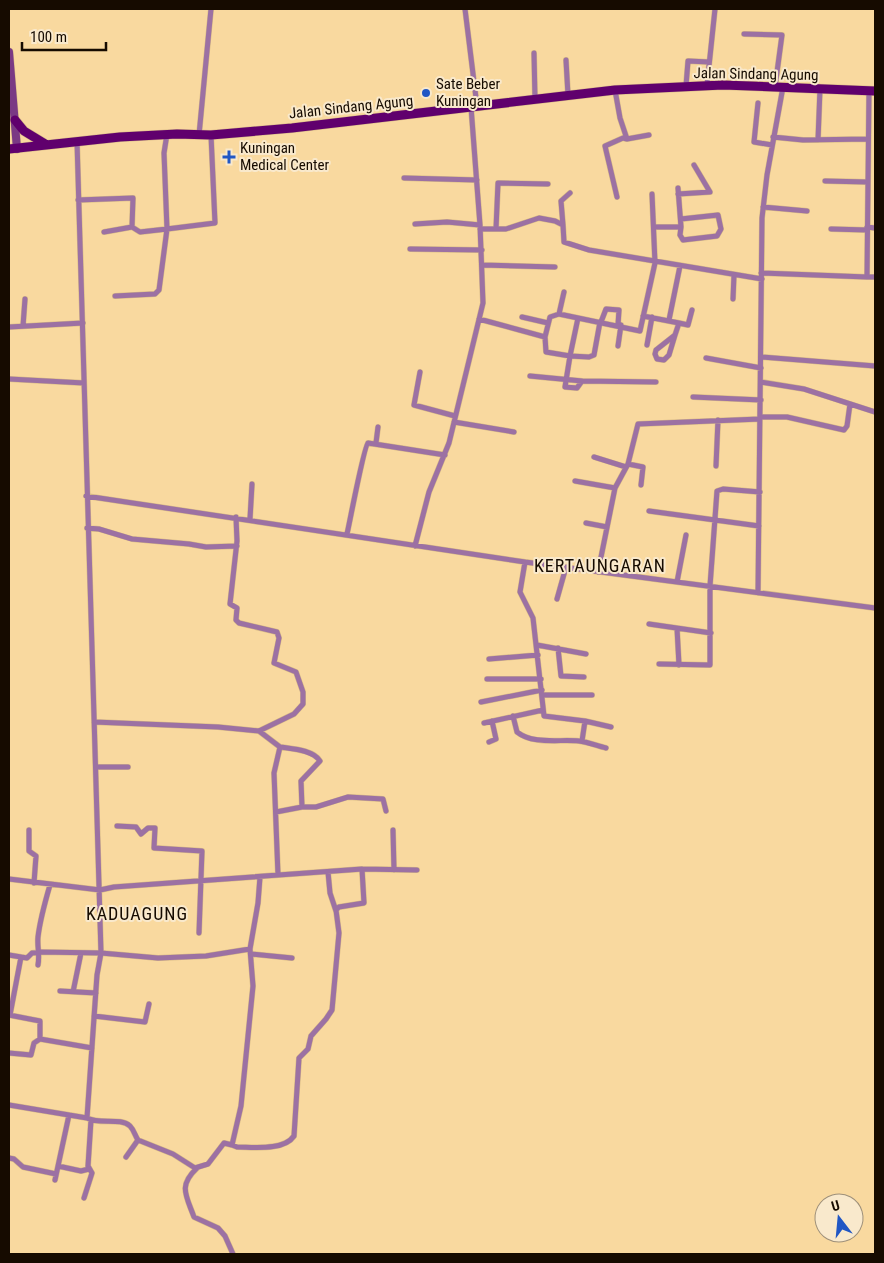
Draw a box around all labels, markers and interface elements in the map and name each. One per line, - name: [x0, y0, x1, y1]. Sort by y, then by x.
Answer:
- scale bar: [22, 20, 106, 52]
- text: 100 m: [30, 28, 67, 46]
- street label: Jalan Sindang Agung: [693, 64, 819, 84]
- place label: Sate Beber Kuningan: [436, 75, 501, 110]
- marker: Sate Beber Kuningan: [420, 87, 432, 99]
- street label: Jalan Sindang Agung: [288, 92, 414, 122]
- place label: Kuningan Medical Center: [240, 139, 330, 174]
- marker: Kuningan Medical Center: [222, 150, 236, 164]
- district label: KERTAUNGARAN: [534, 555, 666, 576]
- district label: KADUAGUNG: [86, 903, 188, 924]
- north arrow: [814, 1193, 864, 1243]
- text: U: [829, 1197, 841, 1214]

